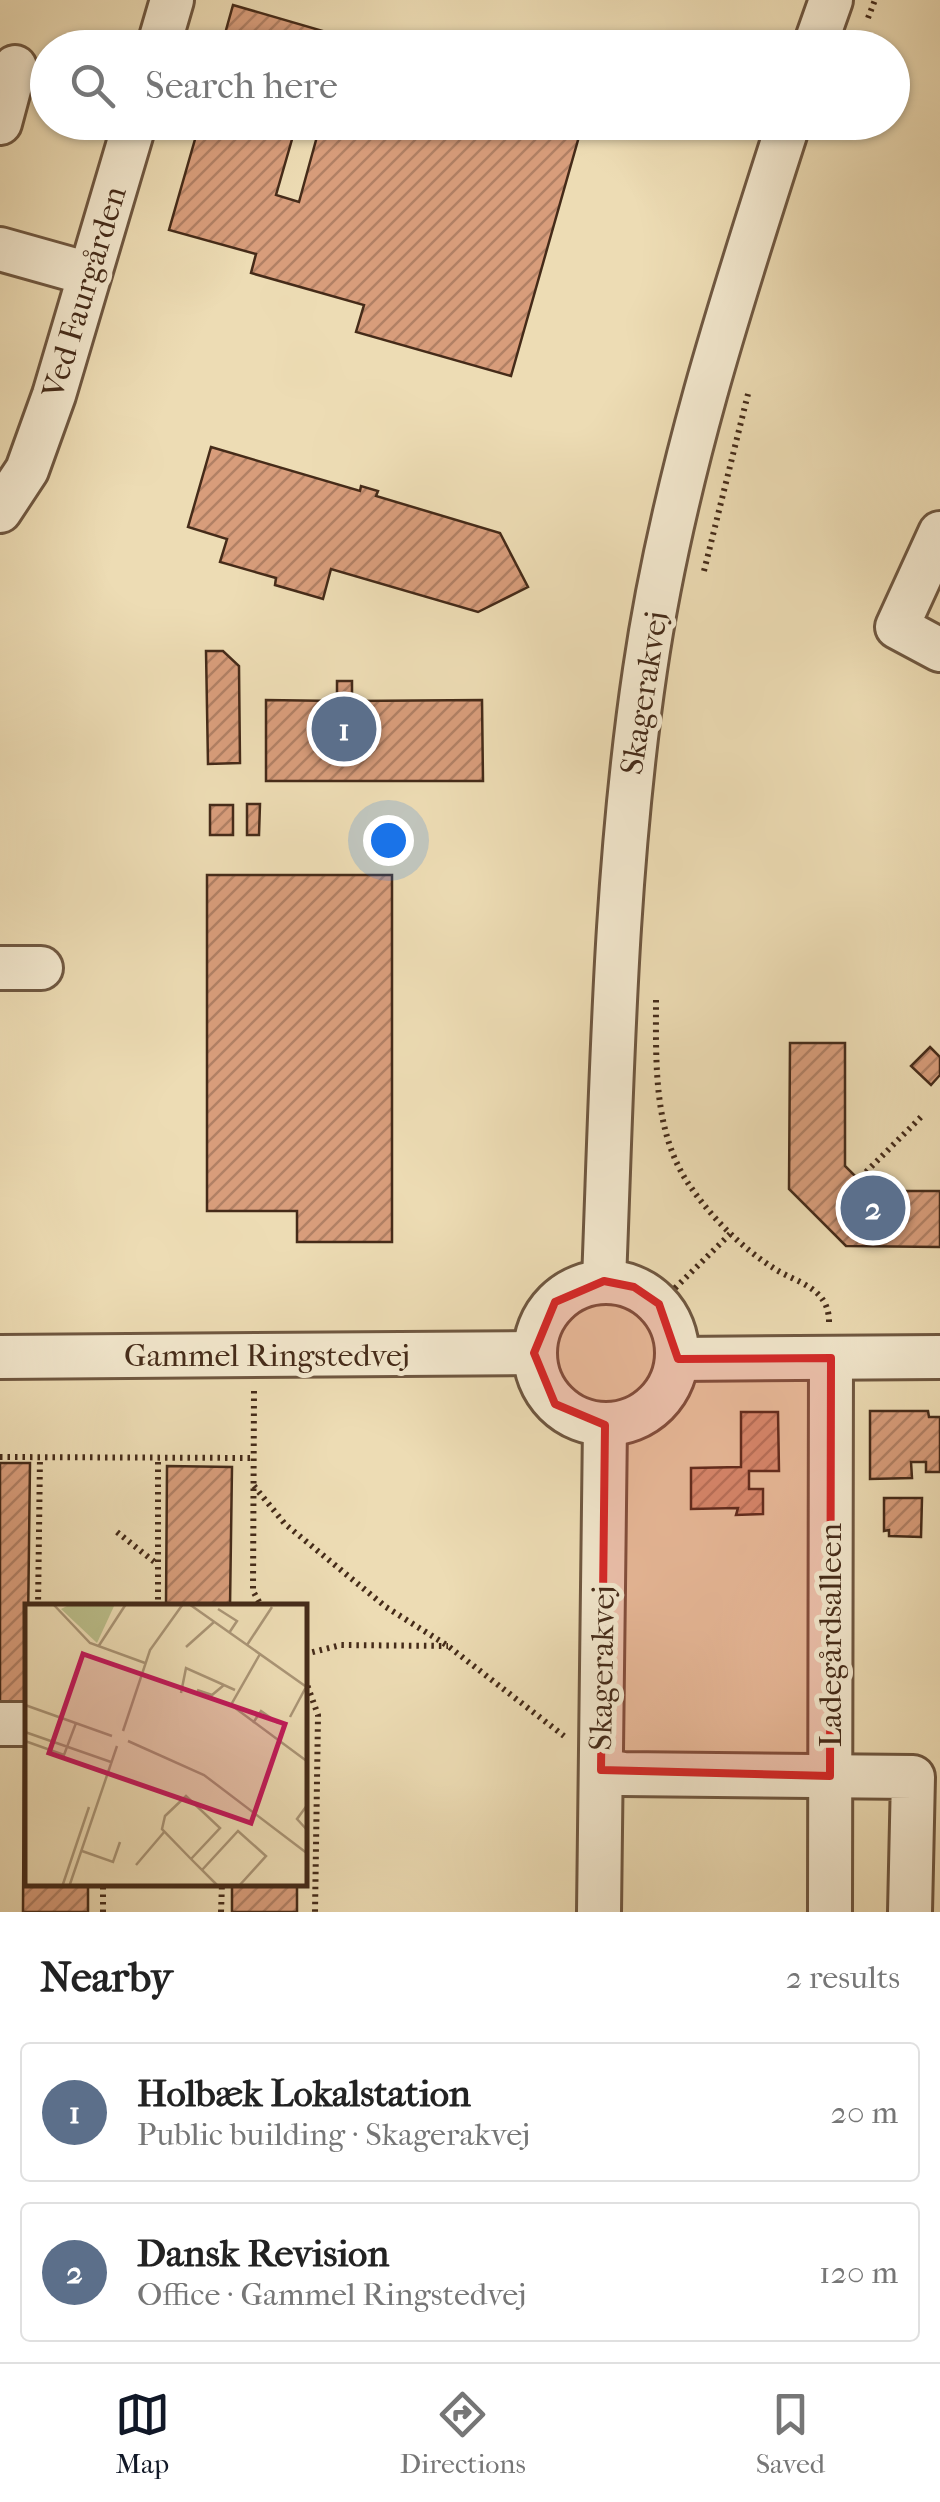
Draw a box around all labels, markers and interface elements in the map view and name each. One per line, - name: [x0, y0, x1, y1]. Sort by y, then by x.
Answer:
- search box: [30, 30, 910, 140]
- icon: search: [65, 58, 120, 113]
- text: Search here: [145, 63, 338, 108]
- street label: Ved Faurgården: [34, 181, 134, 403]
- street label: Skagerakvej: [613, 609, 675, 777]
- pin: 1: [312, 692, 376, 766]
- your location: [363, 815, 414, 866]
- pin: 2: [840, 1170, 906, 1246]
- street label: Gammel Ringstedvej: [124, 1337, 410, 1374]
- street label: Ladegårdsalleen: [812, 1522, 849, 1747]
- street label: Skagerakvej: [582, 1585, 622, 1751]
- inset map: [25, 1604, 308, 1887]
- text: Nearby: [40, 1953, 172, 2002]
- text: 2 results: [786, 1959, 900, 1996]
- text: Holbæk Lokalstation: [137, 2071, 471, 2116]
- text: 1: [69, 2094, 80, 2131]
- text: 20 m: [830, 2094, 898, 2131]
- text: Public building · Skagerakvej: [137, 2116, 530, 2153]
- text: Dansk Revision: [137, 2231, 389, 2276]
- text: 2: [66, 2254, 83, 2291]
- text: 120 m: [819, 2254, 898, 2291]
- text: Office · Gammel Ringstedvej: [137, 2276, 526, 2313]
- tab: Map: [115, 2387, 170, 2480]
- tab: Directions: [400, 2387, 526, 2480]
- tab: Saved: [756, 2387, 825, 2480]

